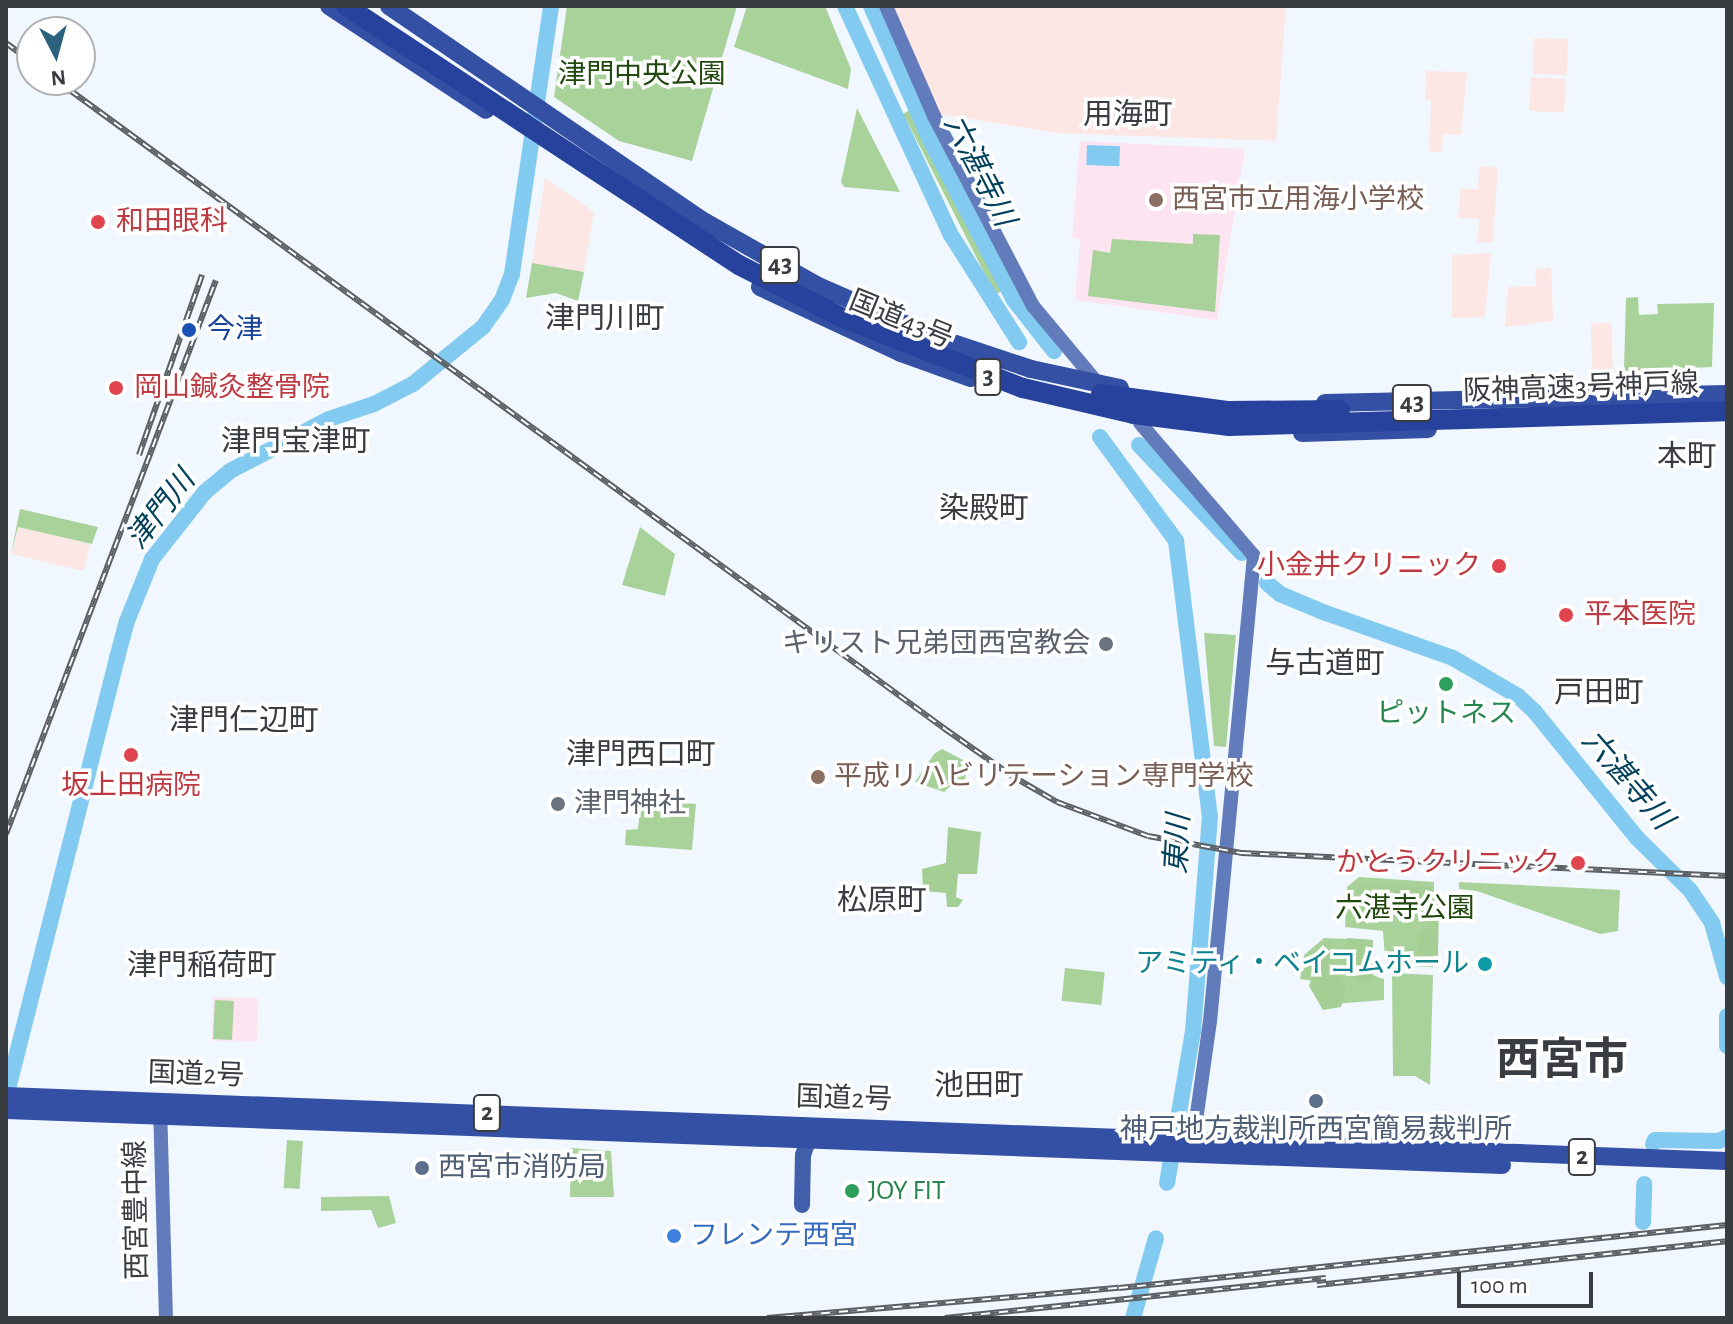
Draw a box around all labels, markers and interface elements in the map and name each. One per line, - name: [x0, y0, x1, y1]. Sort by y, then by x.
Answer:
- north arrow: [16, 16, 96, 96]
- park label: 津門中央公園: [558, 58, 726, 92]
- text: N: [50, 66, 67, 90]
- district label: 用海町: [1083, 97, 1173, 133]
- water label: 六湛寺川: [936, 109, 1022, 233]
- place label: 西宮市立用海小学校: [1172, 183, 1424, 217]
- marker: 西宮市立用海小学校: [1147, 191, 1165, 209]
- place label: 和田眼科: [116, 205, 228, 239]
- marker: 和田眼科: [87, 211, 109, 233]
- road number: 43: [758, 243, 802, 287]
- street label: 国道43号: [844, 284, 958, 356]
- district label: 津門川町: [545, 301, 665, 337]
- place label: 今津: [207, 313, 263, 347]
- marker: 今津: [178, 319, 200, 341]
- road number: 3: [974, 355, 1002, 399]
- street label: 阪神高速3号神戸線: [1463, 367, 1699, 409]
- place label: 岡山鍼灸整骨院: [134, 371, 330, 405]
- marker: 岡山鍼灸整骨院: [105, 377, 127, 399]
- road number: 43: [1390, 381, 1434, 425]
- district label: 津門宝津町: [221, 424, 371, 460]
- district label: 本町: [1657, 439, 1717, 475]
- water label: 津門川: [119, 463, 203, 557]
- district label: 染殿町: [939, 491, 1029, 527]
- place label: 小金井クリニック: [1257, 549, 1481, 583]
- marker: 小金井クリニック: [1488, 555, 1510, 577]
- place label: 平本医院: [1584, 598, 1696, 632]
- marker: 平本医院: [1555, 604, 1577, 626]
- place label: キリスト兄弟団西宮教会: [782, 627, 1090, 661]
- marker: キリスト兄弟団西宮教会: [1097, 635, 1115, 653]
- district label: 与古道町: [1265, 646, 1385, 682]
- marker: ピットネス: [1437, 675, 1455, 693]
- district label: 戸田町: [1554, 675, 1644, 711]
- place label: ピットネス: [1376, 697, 1516, 731]
- district label: 津門仁辺町: [169, 703, 319, 739]
- water label: 六湛寺川: [1574, 723, 1680, 837]
- district label: 津門西口町: [566, 737, 716, 773]
- marker: 坂上田病院: [120, 744, 142, 766]
- place label: 平成リハビリテーション専門学校: [834, 760, 1254, 794]
- marker: 平成リハビリテーション専門学校: [809, 768, 827, 786]
- place label: 坂上田病院: [61, 769, 201, 803]
- place label: 津門神社: [574, 787, 686, 821]
- marker: 津門神社: [549, 795, 567, 813]
- water label: 東川: [1158, 813, 1198, 875]
- place label: かとうクリニック: [1336, 846, 1560, 880]
- marker: かとうクリニック: [1567, 852, 1589, 874]
- district label: 松原町: [837, 883, 927, 919]
- park label: 六湛寺公園: [1335, 892, 1475, 926]
- place label: アミティ・ベイコムホール: [1133, 947, 1469, 981]
- district label: 津門稲荷町: [127, 948, 277, 984]
- marker: アミティ・ベイコムホール: [1476, 955, 1494, 973]
- district label: 西宮市: [1496, 1035, 1628, 1087]
- street label: 国道2号: [147, 1057, 245, 1093]
- district label: 池田町: [934, 1068, 1024, 1104]
- street label: 国道2号: [795, 1081, 893, 1117]
- road number: 2: [471, 1091, 503, 1135]
- marker: 神戸地方裁判所西宮簡易裁判所: [1307, 1092, 1325, 1110]
- place label: 神戸地方裁判所西宮簡易裁判所: [1120, 1113, 1512, 1147]
- road number: 2: [1566, 1135, 1598, 1179]
- street label: 西宮豊中線: [119, 1140, 155, 1280]
- place label: 西宮市消防局: [438, 1151, 606, 1185]
- marker: 西宮市消防局: [413, 1159, 431, 1177]
- place label: JOY FIT: [868, 1174, 945, 1208]
- marker: JOY FIT: [843, 1182, 861, 1200]
- place label: フレンテ西宮: [690, 1219, 858, 1253]
- marker: フレンテ西宮: [665, 1227, 683, 1245]
- scale bar: [1461, 1256, 1597, 1306]
- text: 100 m: [1471, 1274, 1528, 1298]

